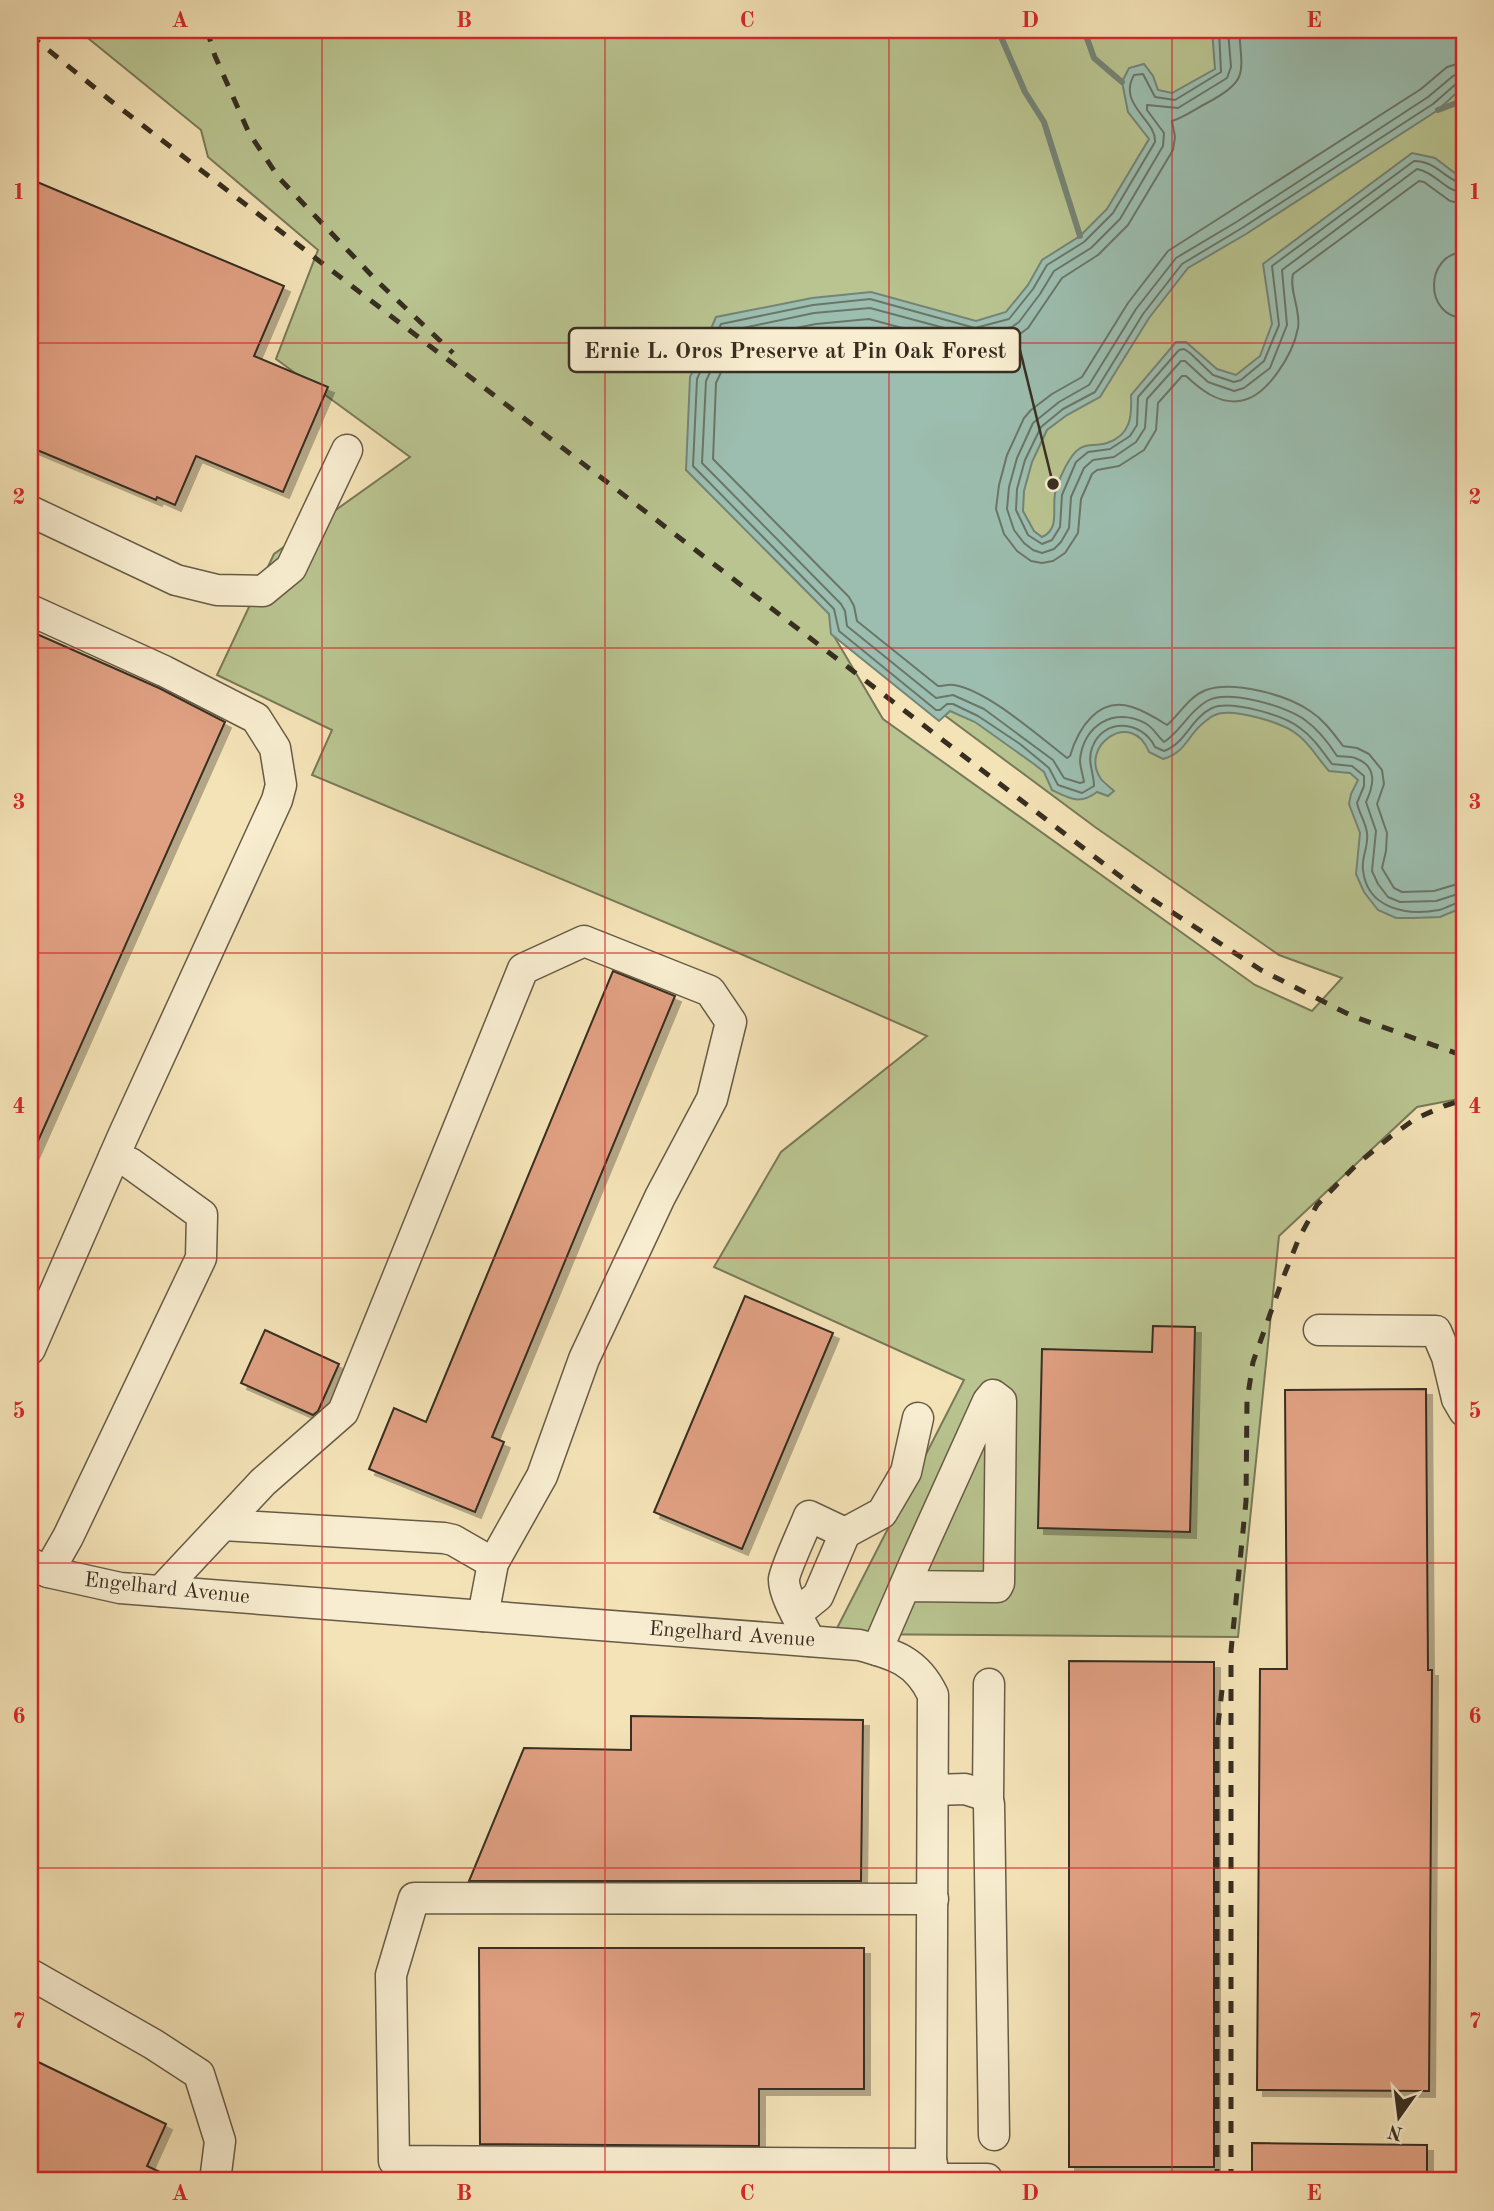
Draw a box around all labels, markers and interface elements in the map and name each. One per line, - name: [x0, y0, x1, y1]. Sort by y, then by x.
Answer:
- text: A: [171, 9, 189, 32]
- text: B: [456, 9, 472, 32]
- text: C: [739, 9, 755, 32]
- text: D: [1021, 9, 1039, 32]
- text: E: [1306, 9, 1322, 32]
- text: 1: [12, 181, 26, 204]
- text: 1: [1468, 181, 1482, 204]
- callout: Ernie L. Oros Preserve at Pin Oak Forest: [569, 328, 1020, 372]
- text: Ernie L. Oros Preserve at Pin Oak Forest: [584, 340, 1006, 363]
- text: 2: [12, 486, 26, 509]
- text: 2: [1468, 486, 1482, 509]
- text: 3: [12, 791, 26, 814]
- text: 3: [1468, 791, 1482, 814]
- text: 4: [12, 1095, 26, 1118]
- text: 4: [1468, 1095, 1482, 1118]
- text: 5: [12, 1400, 26, 1423]
- text: 5: [1468, 1400, 1482, 1423]
- street label: Engelhard Avenue: [83, 1570, 251, 1608]
- street label: Engelhard Avenue: [648, 1619, 816, 1651]
- text: 6: [12, 1705, 26, 1728]
- text: 6: [1468, 1705, 1482, 1728]
- text: 7: [12, 2010, 26, 2033]
- text: 7: [1468, 2010, 1482, 2033]
- north arrow: [1364, 2082, 1434, 2152]
- text: N: [1386, 2120, 1405, 2142]
- text: A: [171, 2182, 189, 2205]
- text: B: [456, 2182, 472, 2205]
- text: C: [739, 2182, 755, 2205]
- text: D: [1021, 2182, 1039, 2205]
- text: E: [1306, 2182, 1322, 2205]

